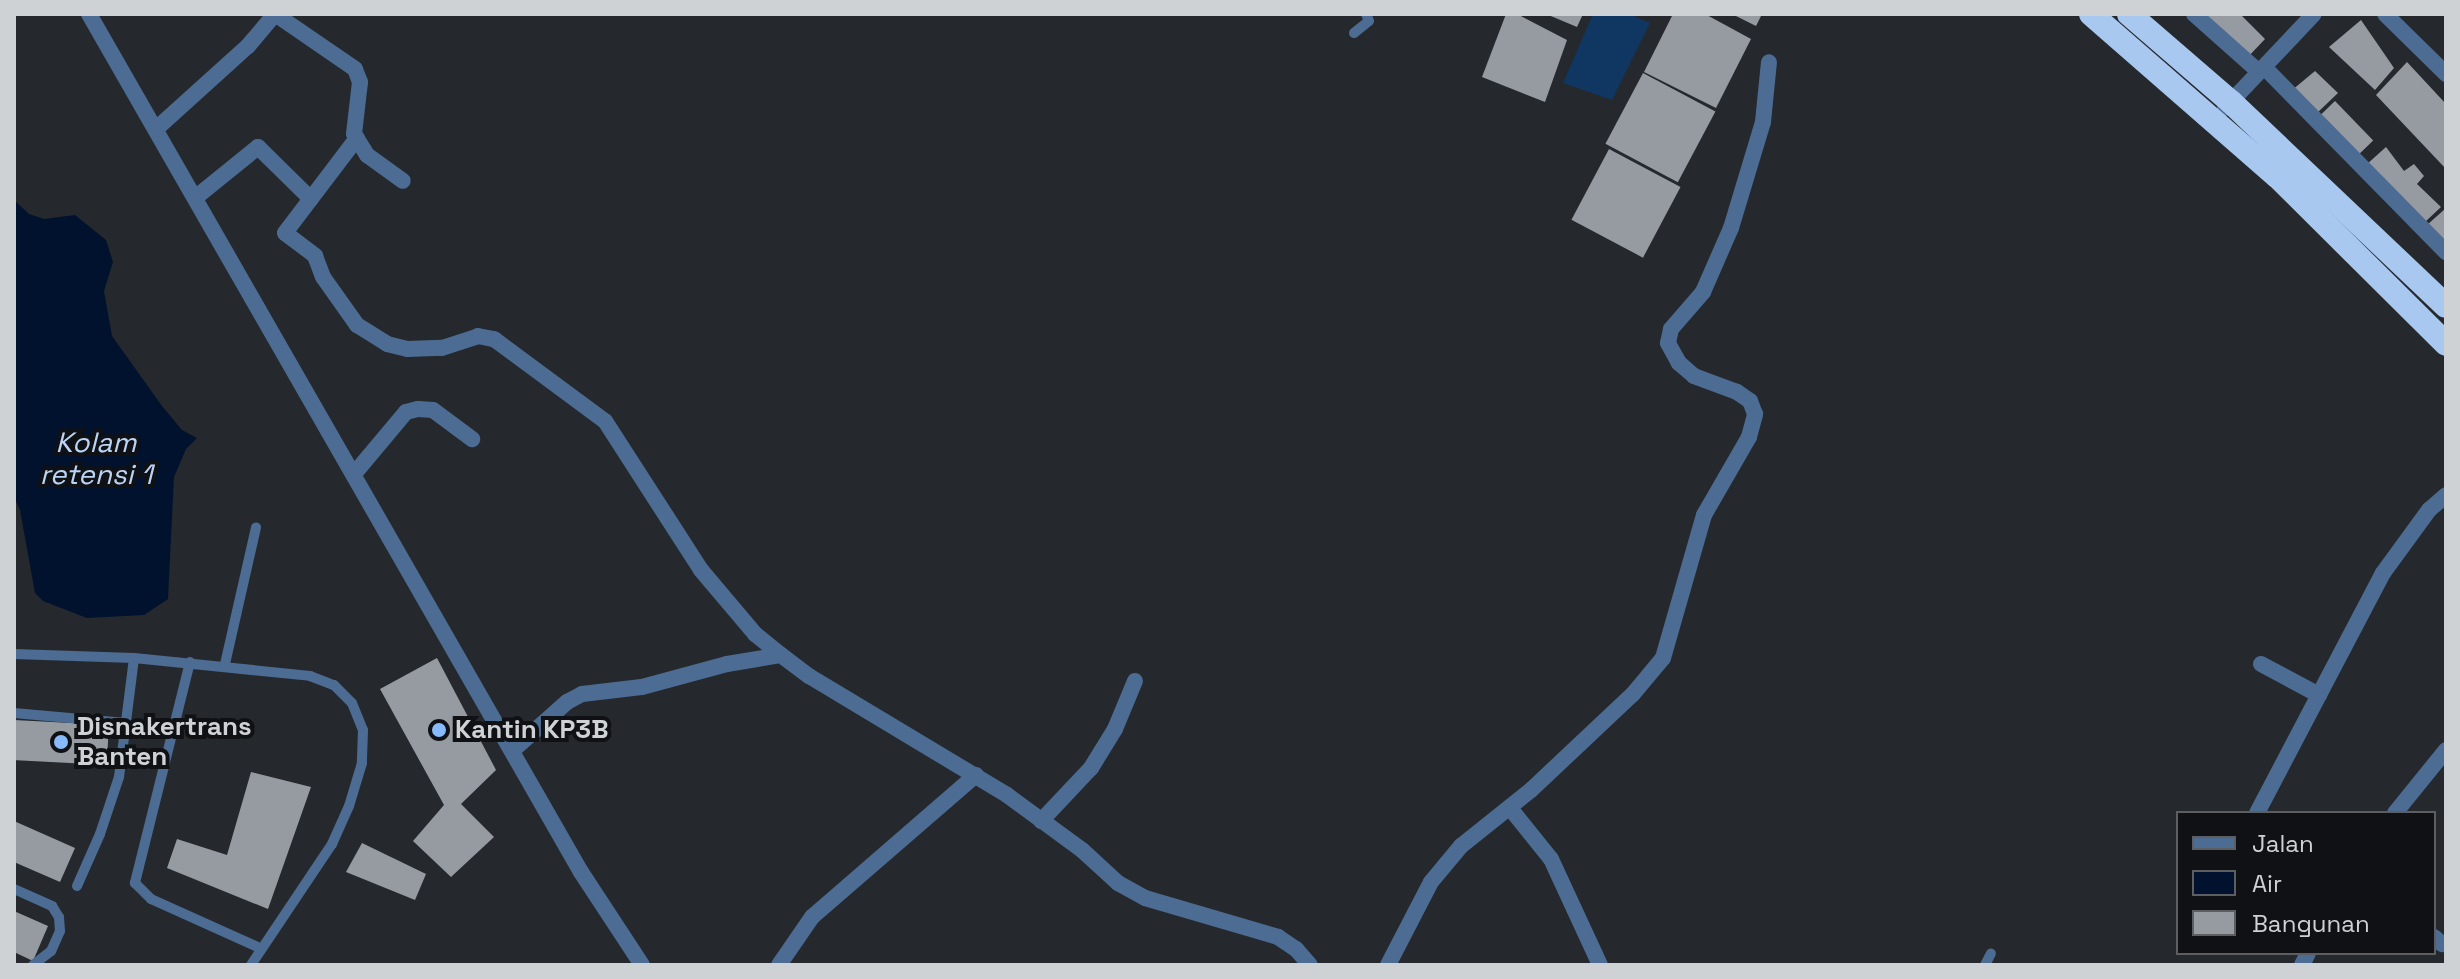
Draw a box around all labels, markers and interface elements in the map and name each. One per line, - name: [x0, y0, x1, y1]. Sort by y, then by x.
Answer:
- water label: Kolam retensi 1: [40, 425, 152, 491]
- place label: Disnakertrans Banten: [77, 711, 252, 772]
- place label: Kantin KP3B: [455, 714, 608, 746]
- marker: Kantin KP3B: [430, 721, 448, 739]
- marker: Disnakertrans Banten: [52, 733, 70, 751]
- legend: [2176, 811, 2436, 955]
- text: Jalan: [2252, 828, 2314, 859]
- text: Air: [2252, 868, 2282, 899]
- text: Bangunan: [2252, 908, 2370, 939]

